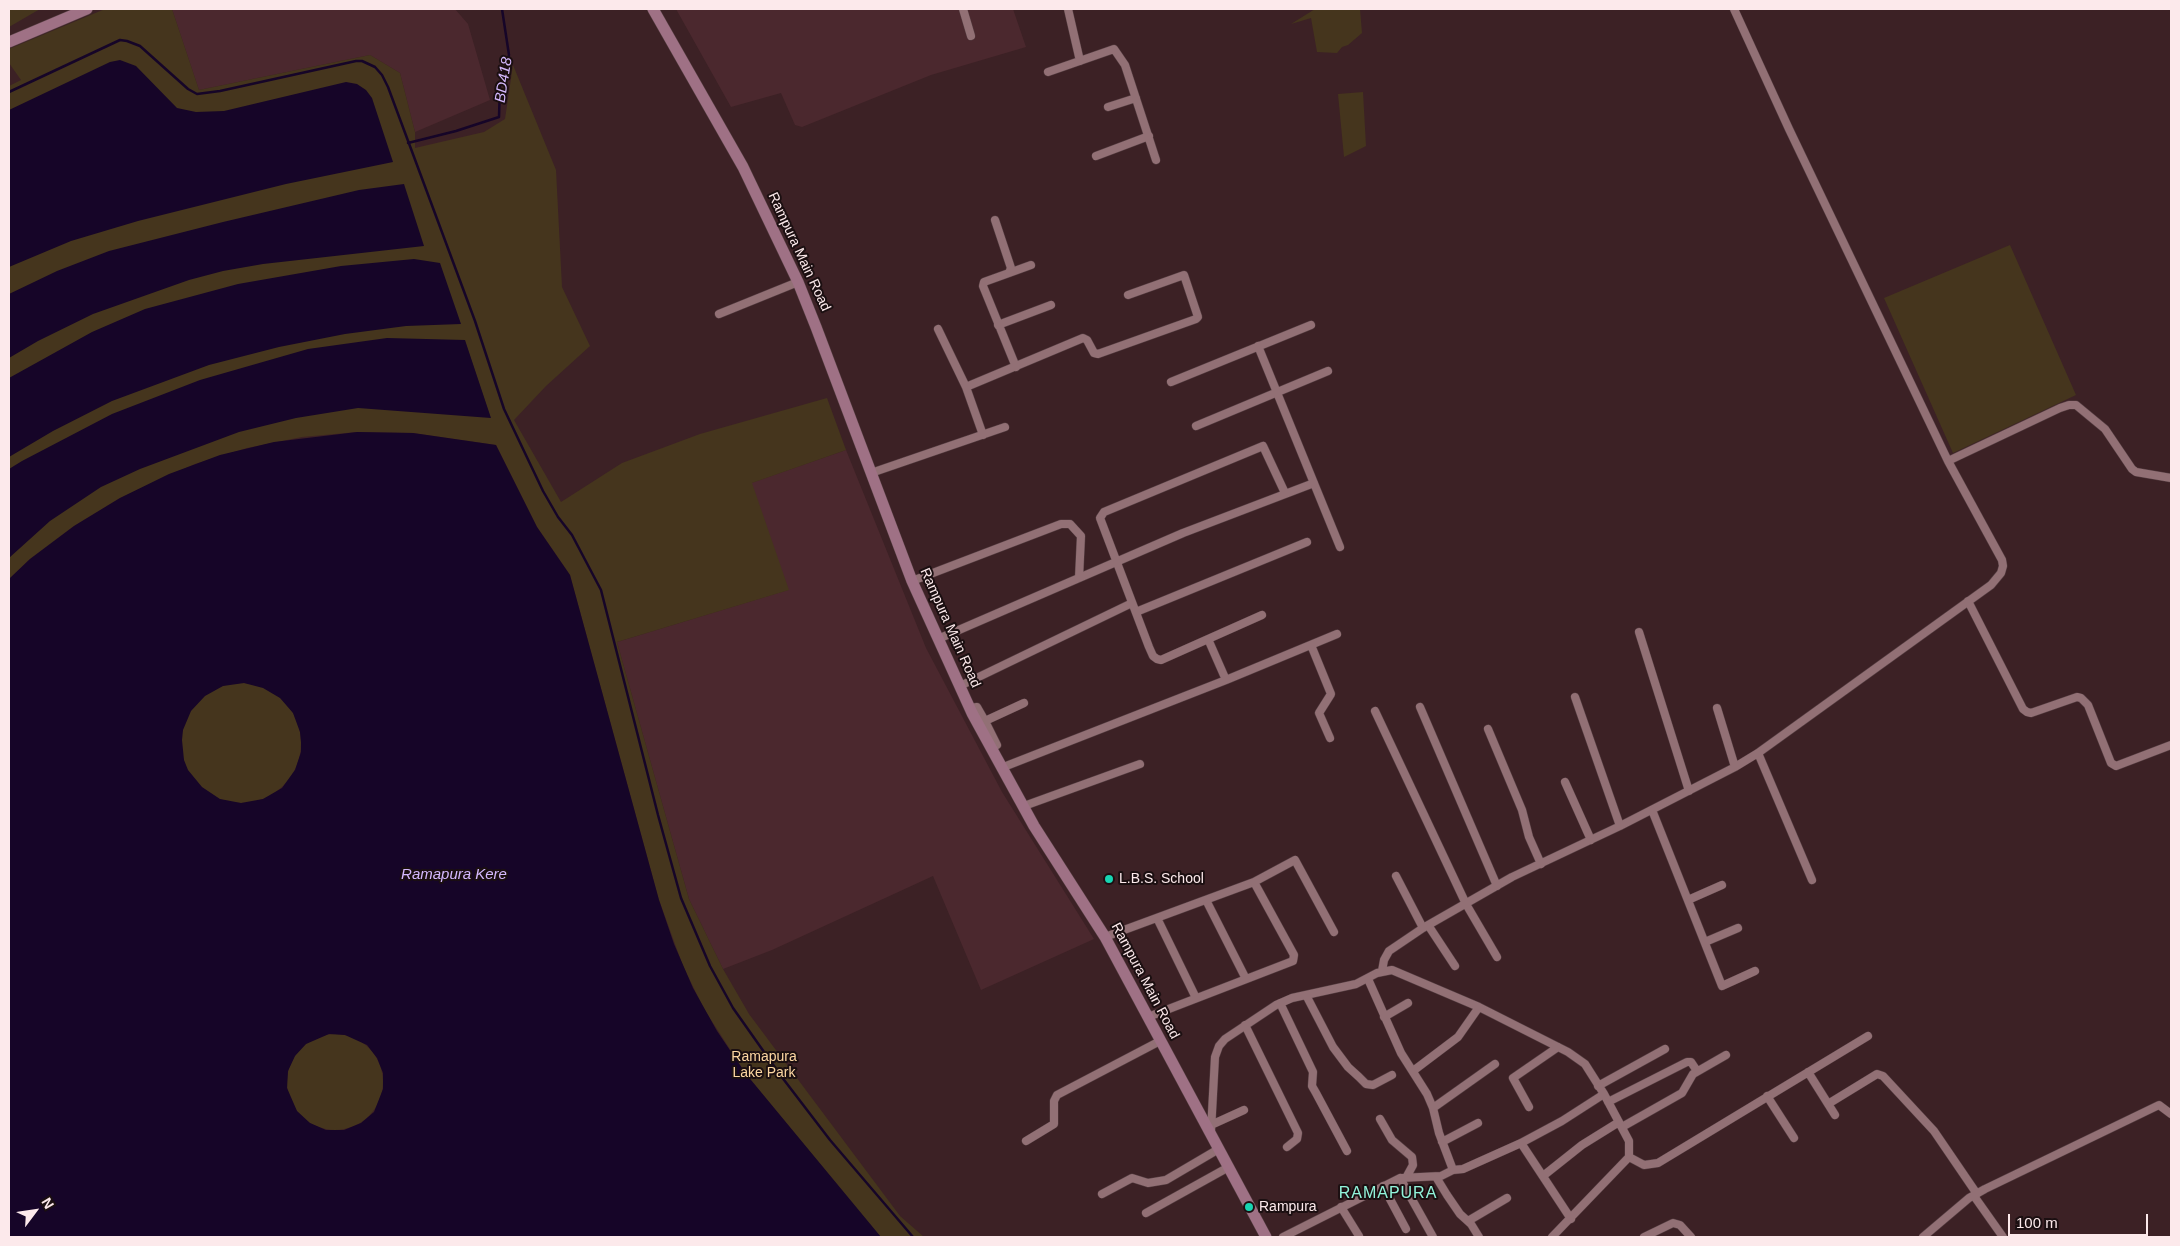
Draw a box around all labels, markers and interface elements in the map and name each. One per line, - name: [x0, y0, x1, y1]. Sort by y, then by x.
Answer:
- water label: BD418: [492, 56, 516, 104]
- street label: Rampura Main Road: [764, 190, 834, 314]
- street label: Rampura Main Road: [916, 566, 984, 690]
- water label: Ramapura Kere: [401, 866, 507, 884]
- place label: L.B.S. School: [1119, 871, 1204, 887]
- marker: L.B.S. School: [1103, 873, 1115, 885]
- street label: Rampura Main Road: [1107, 920, 1183, 1042]
- park label: Ramapura Lake Park: [731, 1049, 797, 1082]
- district label: RAMAPURA: [1338, 1184, 1438, 1204]
- north arrow: [10, 1186, 60, 1236]
- text: N: [38, 1195, 57, 1212]
- place label: Rampura: [1259, 1199, 1317, 1215]
- marker: Rampura: [1243, 1201, 1255, 1213]
- scale bar: [2010, 1204, 2150, 1236]
- text: 100 m: [2016, 1214, 2058, 1231]

